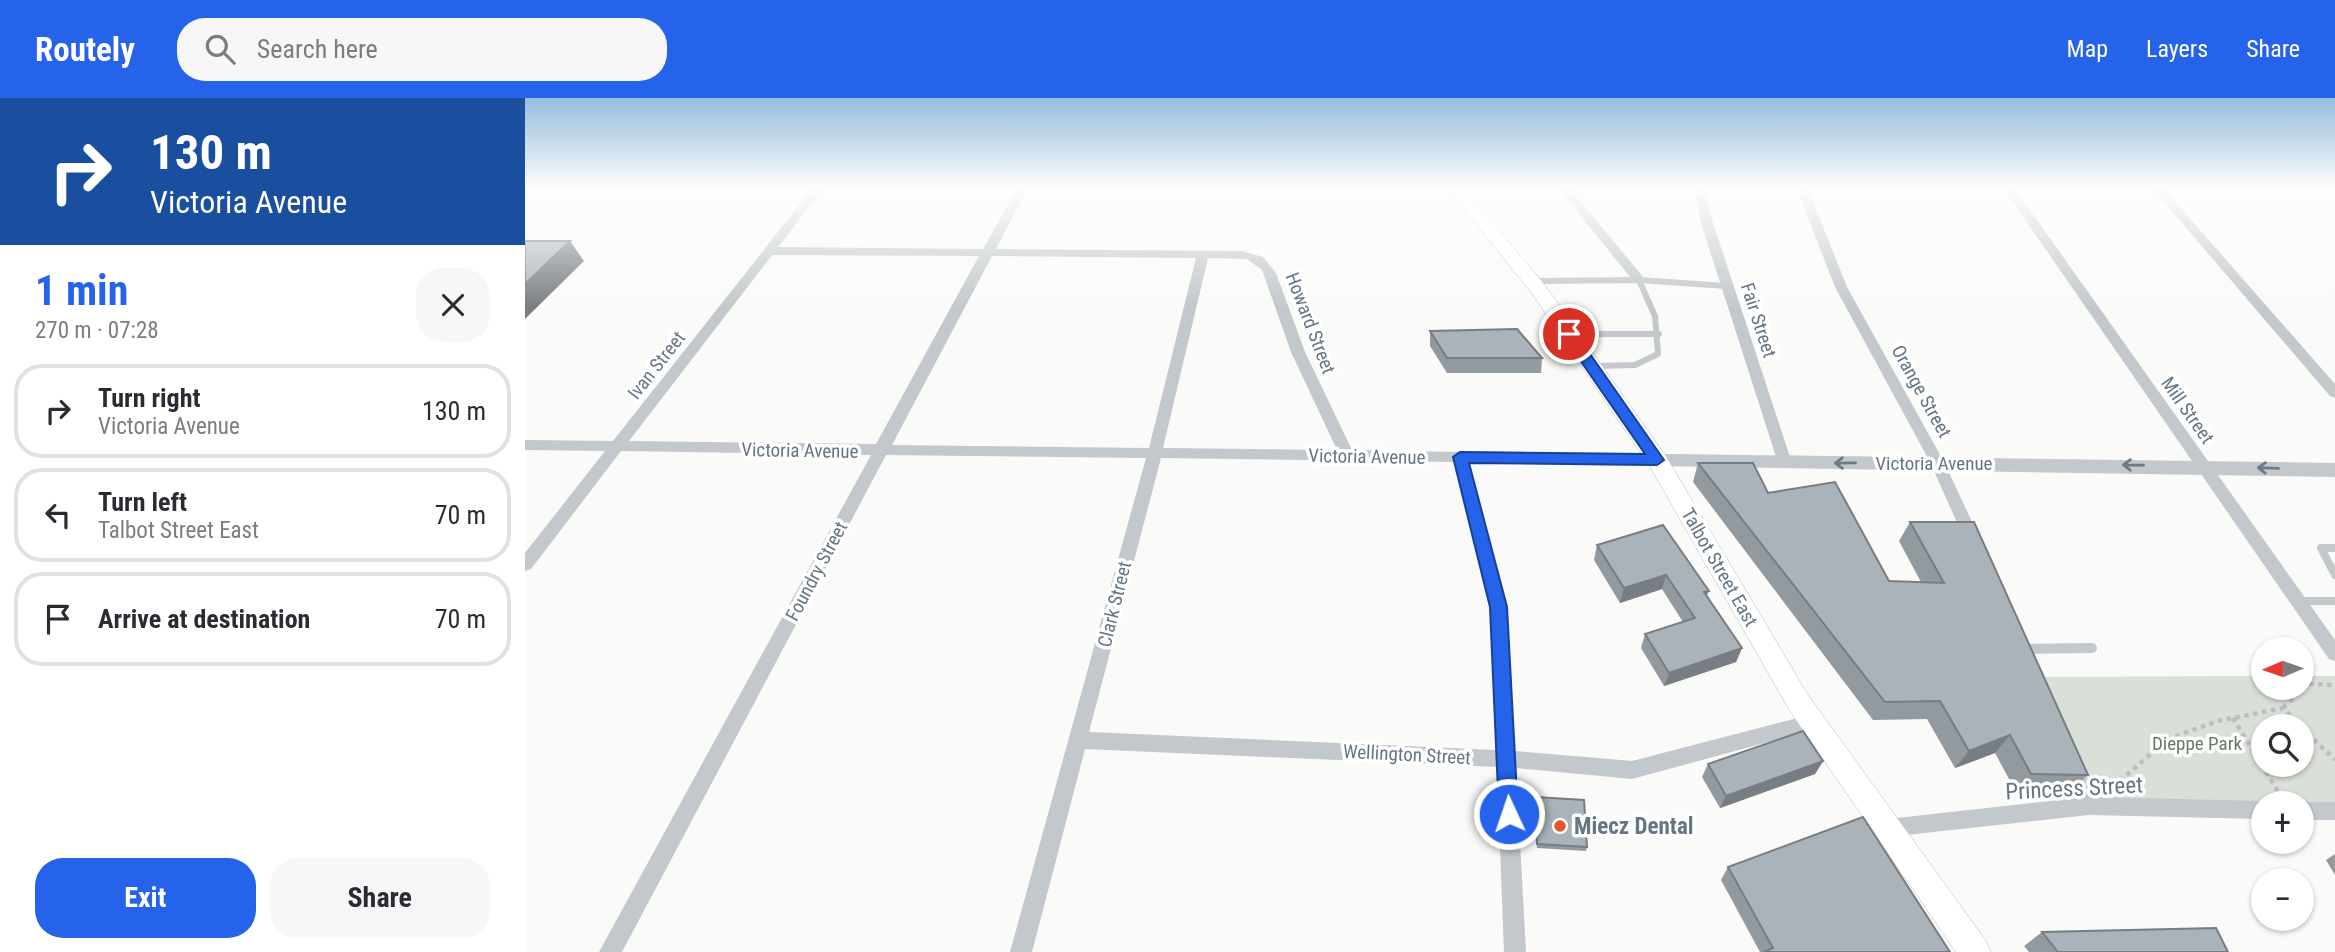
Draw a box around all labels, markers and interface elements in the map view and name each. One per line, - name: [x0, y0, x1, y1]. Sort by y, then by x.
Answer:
- search box: [177, 18, 667, 81]
- text: Routely: [35, 30, 135, 69]
- icon: search: [201, 30, 239, 68]
- text: Search here: [257, 34, 378, 64]
- text: Map: [2067, 35, 2108, 63]
- text: Layers: [2146, 35, 2208, 63]
- text: Share: [2246, 35, 2300, 63]
- text: 130 m: [150, 124, 272, 181]
- icon: right: [35, 126, 126, 217]
- text: Victoria Avenue: [150, 183, 347, 221]
- text: 1 min: [35, 266, 128, 315]
- button: close: [416, 268, 490, 342]
- street label: Howard Street: [1281, 269, 1340, 377]
- street label: Fair Street: [1736, 280, 1781, 360]
- pin: [1539, 304, 1599, 364]
- icon: arrive: [1550, 315, 1588, 353]
- text: 270 m · 07:28: [35, 317, 159, 344]
- street label: Ivan Street: [623, 327, 690, 404]
- street label: Orange Street: [1887, 341, 1956, 442]
- street label: Mill Street: [2156, 372, 2219, 448]
- text: Turn right: [98, 383, 200, 413]
- icon: right: [39, 392, 77, 430]
- text: 130 m: [422, 396, 486, 426]
- text: Victoria Avenue: [98, 413, 240, 440]
- street label: Victoria Avenue: [741, 438, 859, 463]
- street label: Victoria Avenue: [1308, 444, 1426, 469]
- street label: Victoria Avenue: [1875, 452, 1993, 475]
- one-way arrow: [1833, 456, 1856, 470]
- one-way arrow: [2122, 458, 2145, 472]
- one-way arrow: [2257, 462, 2280, 475]
- text: Turn left: [98, 487, 187, 517]
- icon: left: [39, 496, 77, 534]
- text: 70 m: [435, 500, 486, 530]
- street label: Talbot Street East: [1676, 504, 1763, 631]
- text: Talbot Street East: [98, 517, 259, 544]
- street label: Foundry Street: [781, 518, 852, 625]
- street label: Clark Street: [1093, 559, 1136, 649]
- icon: arrive: [39, 600, 77, 638]
- text: Arrive at destination: [98, 604, 310, 634]
- text: 70 m: [435, 604, 486, 634]
- north arrow: [2251, 637, 2313, 700]
- map controls: [2251, 637, 2314, 931]
- button: search: [2251, 714, 2314, 777]
- park label: Dieppe Park: [2152, 732, 2242, 755]
- street label: Wellington Street: [1343, 740, 1471, 769]
- street label: Princess Street: [2005, 771, 2144, 806]
- position arrow: [1472, 777, 1546, 851]
- button: +: [2251, 791, 2314, 854]
- place label: Miecz Dental: [1574, 813, 1694, 840]
- marker: Miecz Dental: [1552, 818, 1568, 834]
- button: Exit: [35, 858, 256, 938]
- button: Share: [270, 858, 490, 938]
- button: −: [2251, 868, 2314, 931]

